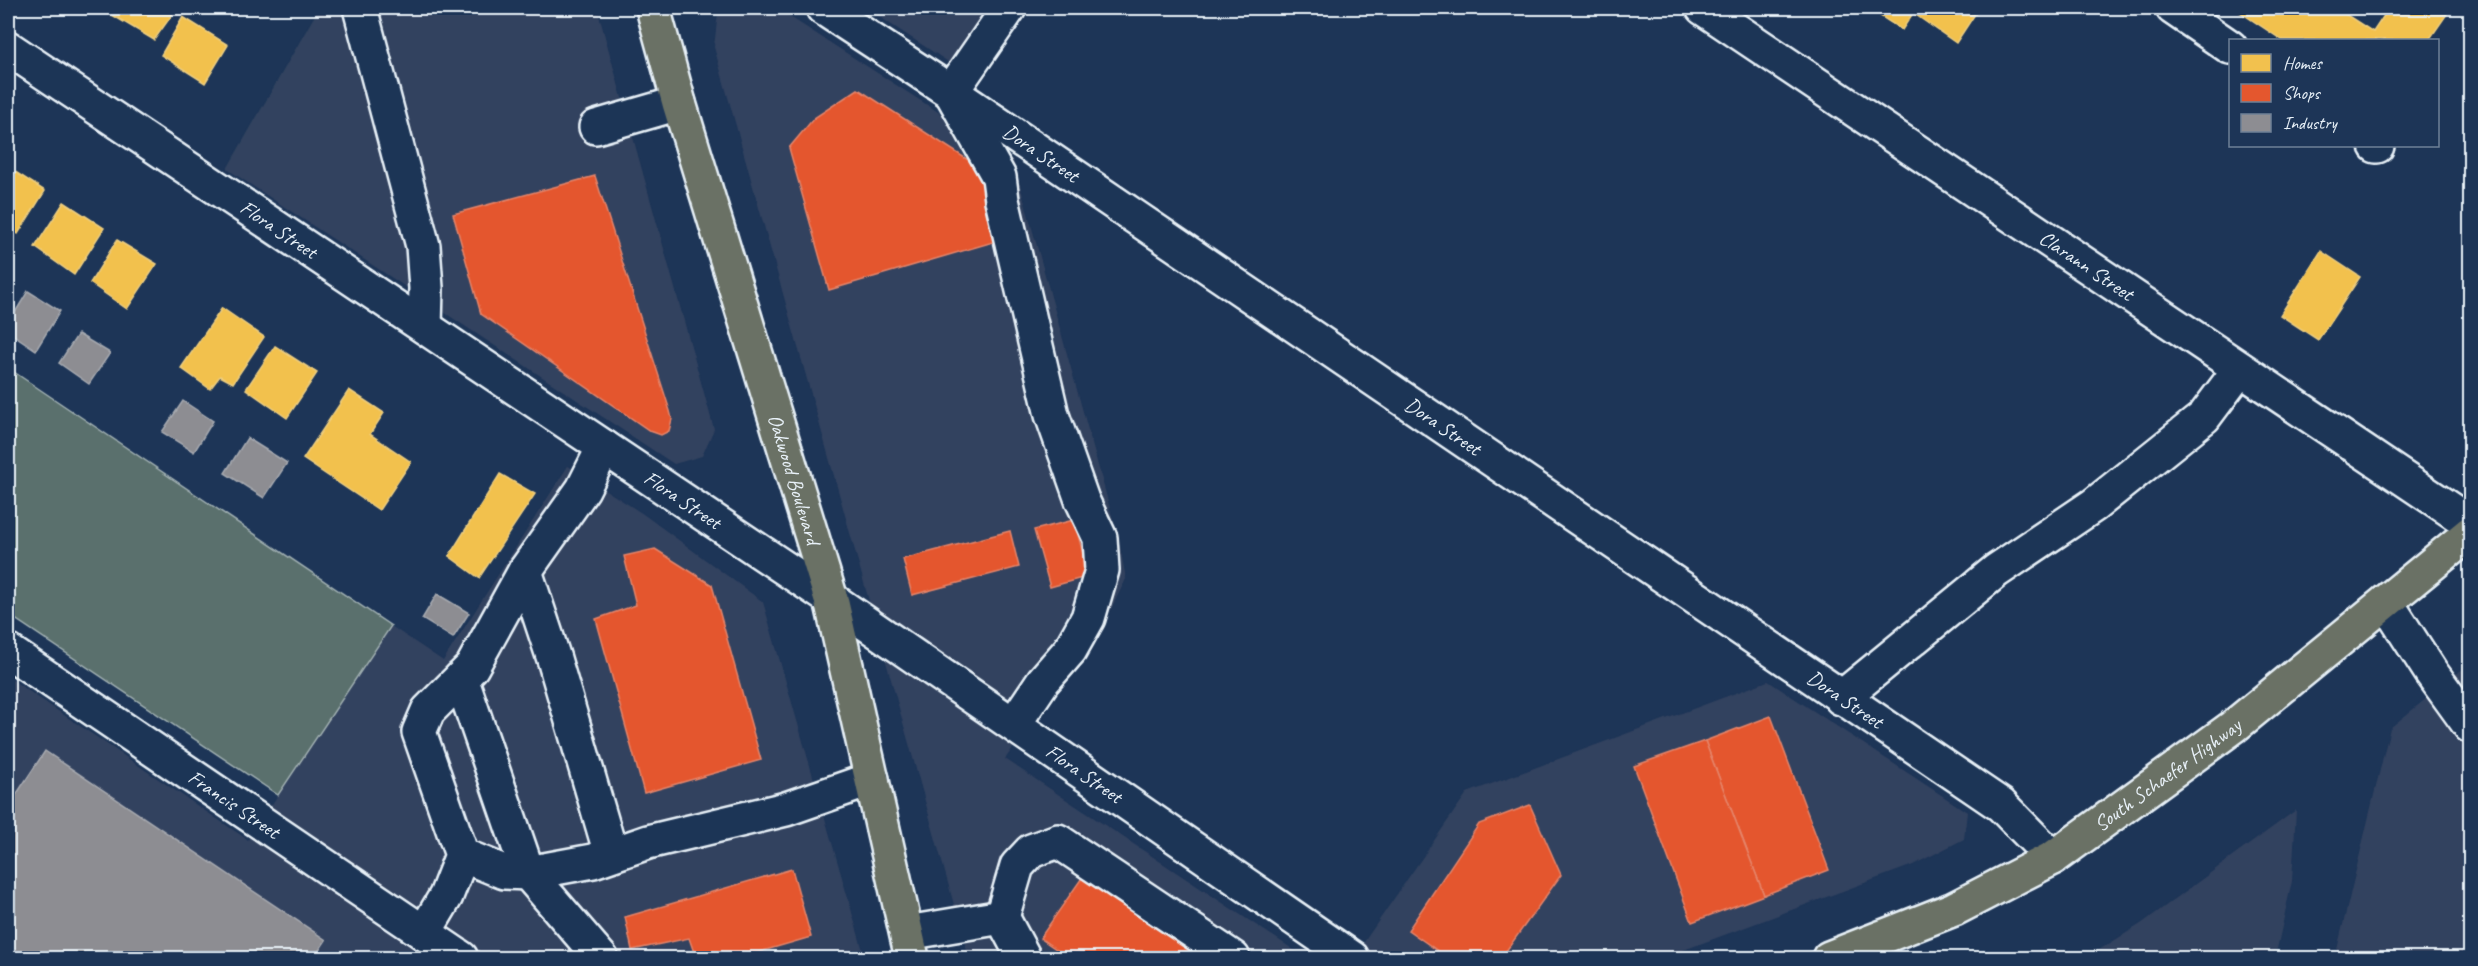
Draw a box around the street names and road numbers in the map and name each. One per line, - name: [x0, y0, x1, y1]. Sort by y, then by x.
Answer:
- street label: Dora Street: [998, 118, 1086, 189]
- street label: Flora Street: [235, 194, 324, 266]
- street label: Clarann Street: [2034, 225, 2140, 308]
- street label: Dora Street: [1400, 391, 1488, 462]
- street label: Oakwood Boulevard: [762, 411, 828, 551]
- street label: Flora Street: [639, 465, 728, 536]
- street label: Dora Street: [1802, 664, 1890, 735]
- street label: South Schaefer Highway: [2089, 712, 2248, 837]
- street label: Flora Street: [1041, 738, 1129, 810]
- street label: Francis Street: [183, 764, 286, 845]

